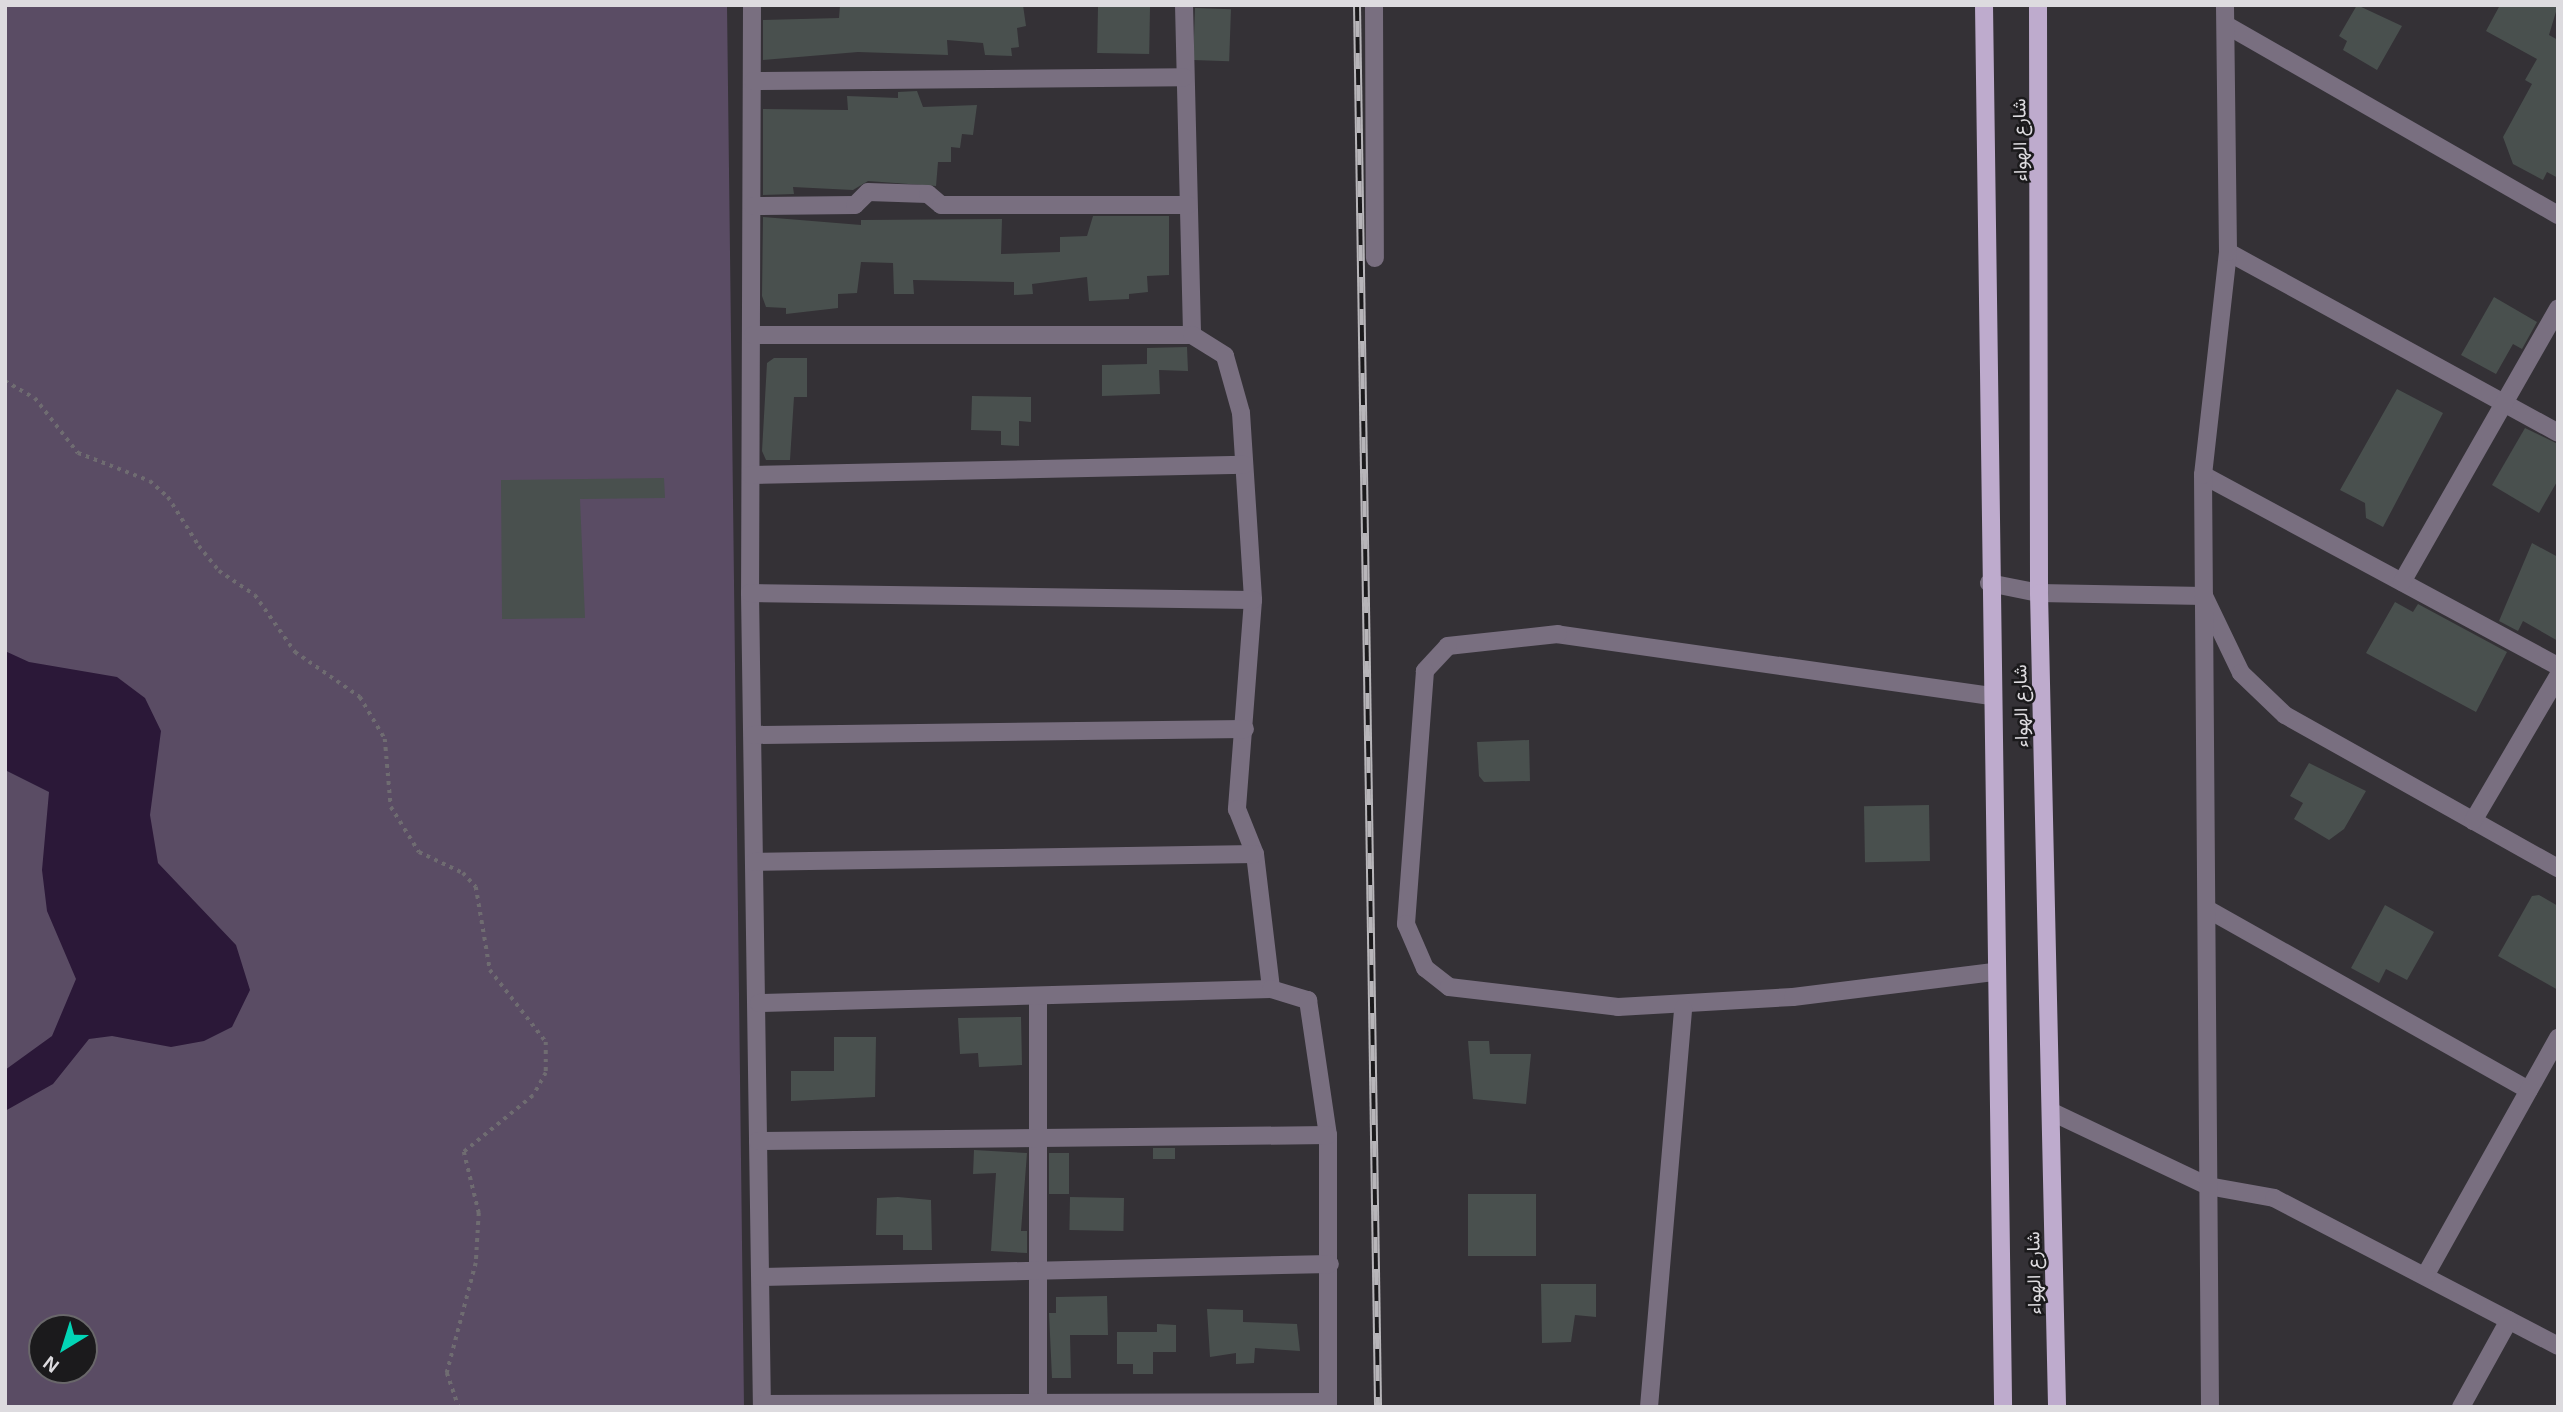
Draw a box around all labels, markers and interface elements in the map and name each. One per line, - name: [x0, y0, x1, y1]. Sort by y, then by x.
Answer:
- street label: شارع الهواء: [2008, 98, 2032, 182]
- street label: شارع الهواء: [2009, 664, 2033, 748]
- street label: شارع الهواء: [2022, 1231, 2046, 1315]
- north arrow: [28, 1314, 98, 1384]
- text: N: [39, 1352, 63, 1377]

